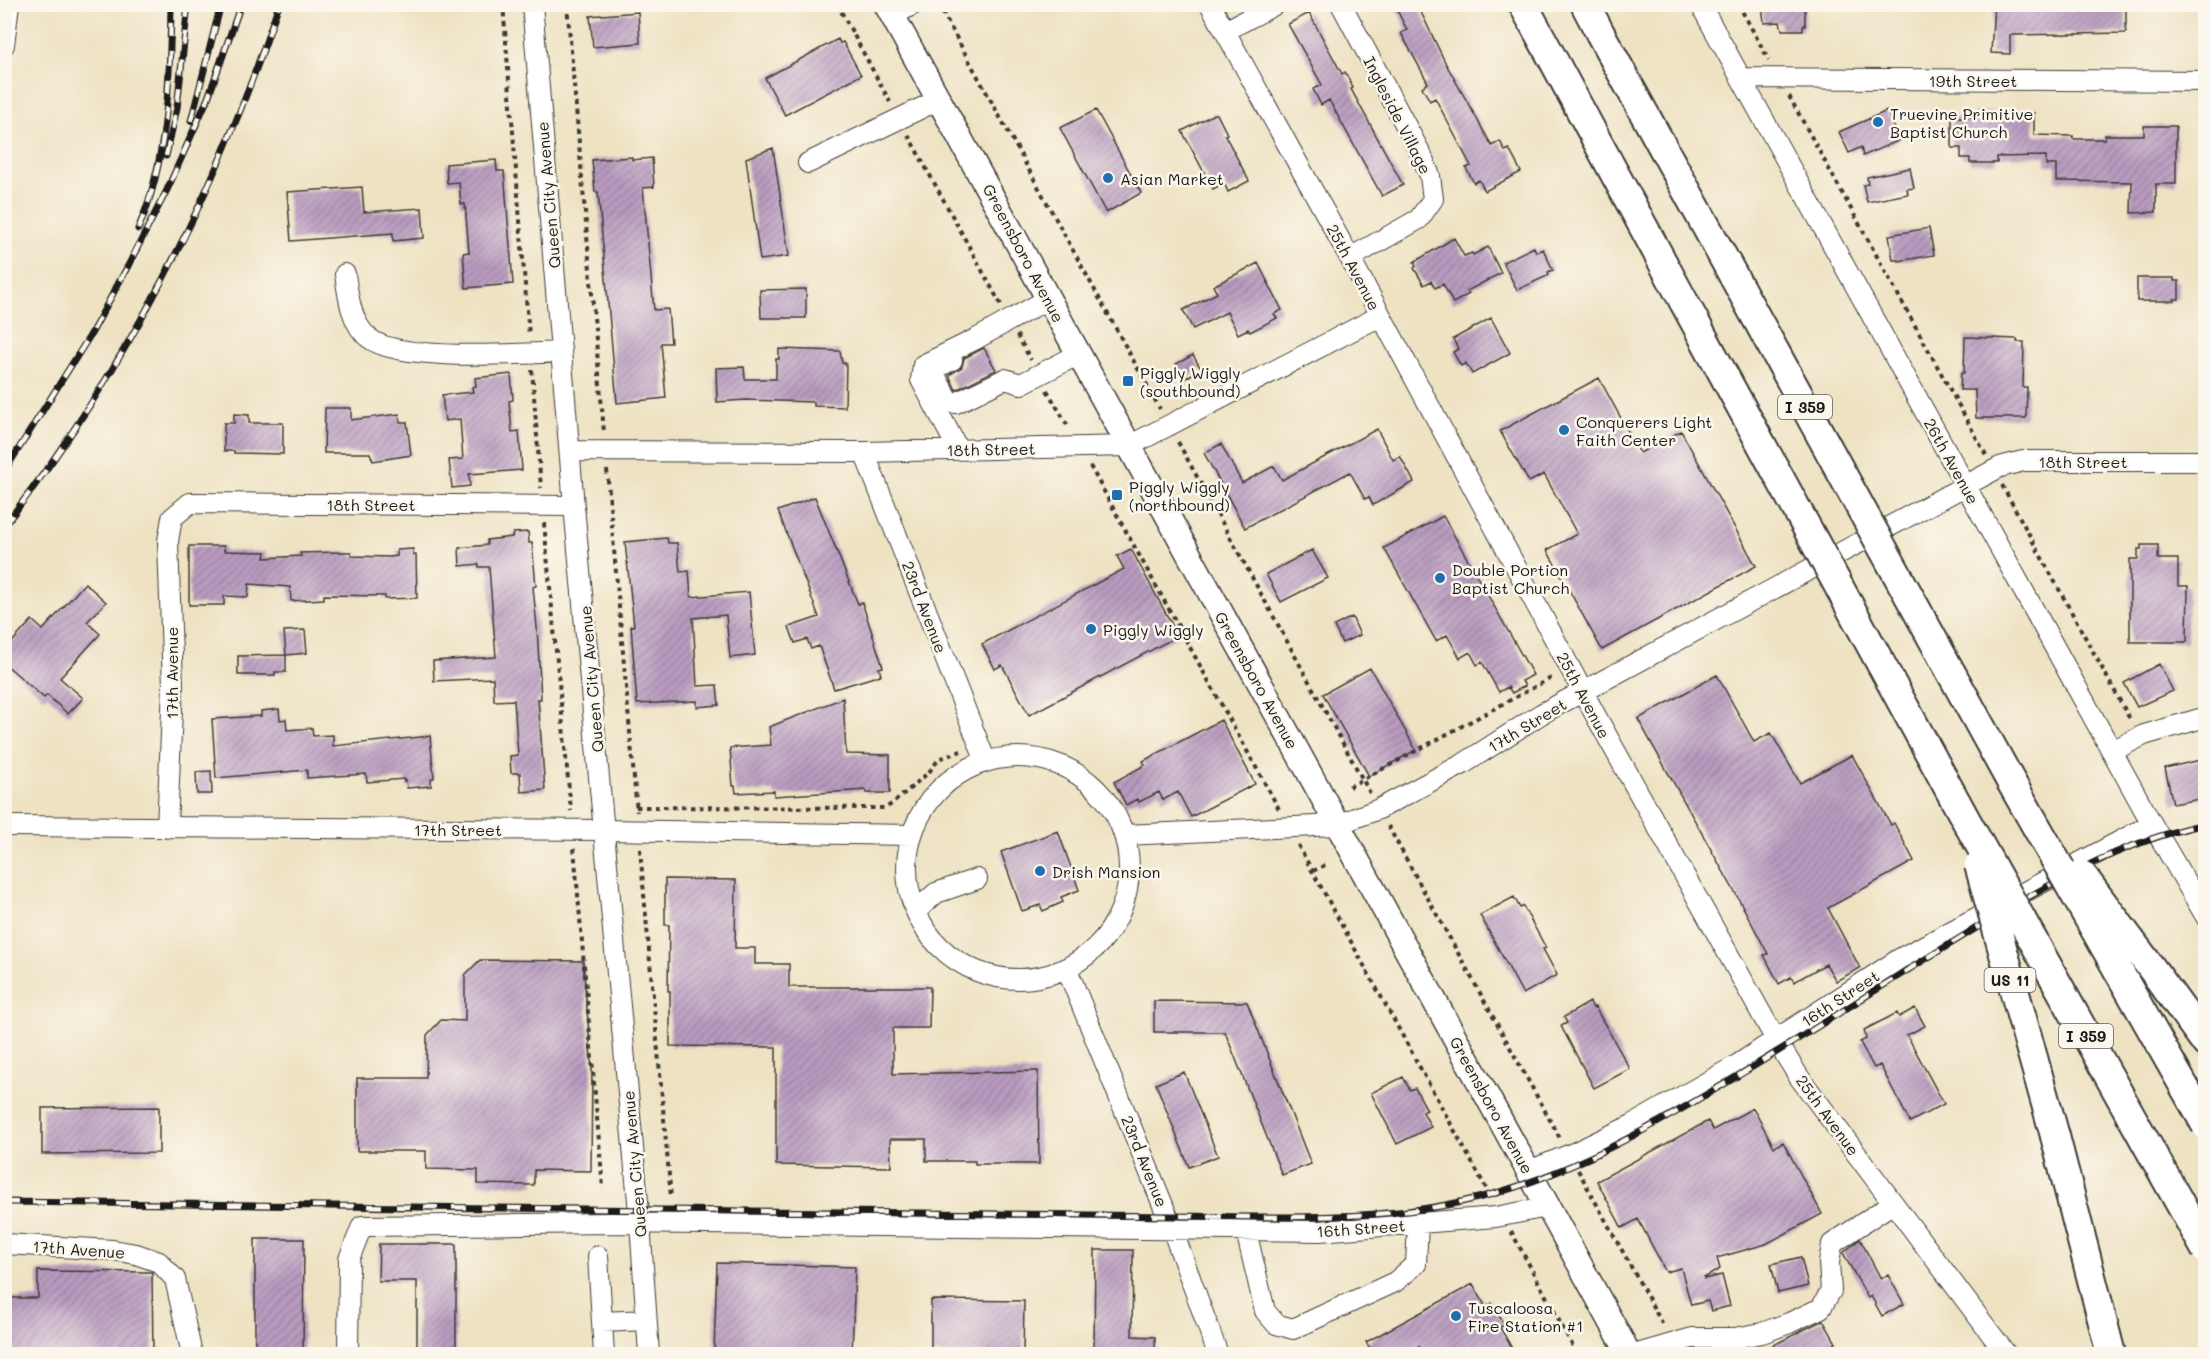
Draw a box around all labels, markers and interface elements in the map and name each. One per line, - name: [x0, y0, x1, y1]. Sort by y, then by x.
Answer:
- street label: Ingleside Village: [1359, 53, 1437, 177]
- street label: 19th Street: [1929, 70, 2017, 91]
- place label: Truevine Primitive Baptist Church: [1890, 103, 2034, 142]
- marker: Truevine Primitive Baptist Church: [1871, 115, 1885, 129]
- street label: Queen City Avenue: [531, 121, 565, 269]
- place label: Asian Market: [1120, 168, 1224, 189]
- marker: Asian Market: [1101, 171, 1115, 185]
- street label: Greensboro Avenue: [979, 180, 1069, 326]
- street label: 25th Avenue: [1322, 220, 1386, 314]
- place label: Piggly Wiggly (southbound): [1140, 362, 1241, 401]
- marker: Piggly Wiggly (southbound): [1121, 374, 1135, 388]
- road number: I 359: [1778, 395, 1832, 419]
- place label: Conquerers Light Faith Center: [1576, 411, 1712, 450]
- street label: 26th Avenue: [1920, 414, 1984, 508]
- marker: Conquerers Light Faith Center: [1557, 423, 1571, 437]
- street label: 18th Street: [946, 438, 1036, 460]
- street label: 18th Street: [2039, 451, 2127, 472]
- place label: Piggly Wiggly (northbound): [1129, 476, 1230, 515]
- marker: Piggly Wiggly (northbound): [1110, 488, 1124, 502]
- street label: 18th Street: [327, 494, 415, 515]
- street label: 23rd Avenue: [898, 558, 952, 656]
- place label: Double Portion Baptist Church: [1452, 559, 1569, 598]
- marker: Double Portion Baptist Church: [1433, 571, 1447, 585]
- street label: Queen City Avenue: [574, 605, 608, 753]
- street label: Greensboro Avenue: [1210, 608, 1304, 752]
- place label: Piggly Wiggly: [1103, 619, 1204, 640]
- marker: Piggly Wiggly: [1084, 622, 1098, 636]
- street label: 17th Avenue: [161, 627, 182, 719]
- street label: 25th Avenue: [1552, 648, 1616, 742]
- street label: 17th Street: [1484, 693, 1570, 757]
- street label: 17th Street: [414, 819, 502, 840]
- place label: Drish Mansion: [1052, 861, 1160, 882]
- marker: Drish Mansion: [1033, 864, 1047, 878]
- street label: 16th Street: [1797, 965, 1883, 1031]
- road number: US 11: [1984, 968, 2036, 992]
- road number: I 359: [2059, 1024, 2113, 1048]
- street label: Greensboro Avenue: [1445, 1033, 1539, 1177]
- street label: 25th Avenue: [1792, 1070, 1864, 1160]
- street label: Queen City Avenue: [617, 1090, 651, 1238]
- street label: 23rd Avenue: [1117, 1112, 1173, 1210]
- street label: 16th Street: [1316, 1214, 1406, 1242]
- street label: 17th Avenue: [32, 1235, 126, 1263]
- place label: Tuscaloosa Fire Station #1: [1468, 1297, 1583, 1336]
- marker: Tuscaloosa Fire Station #1: [1449, 1309, 1463, 1323]

